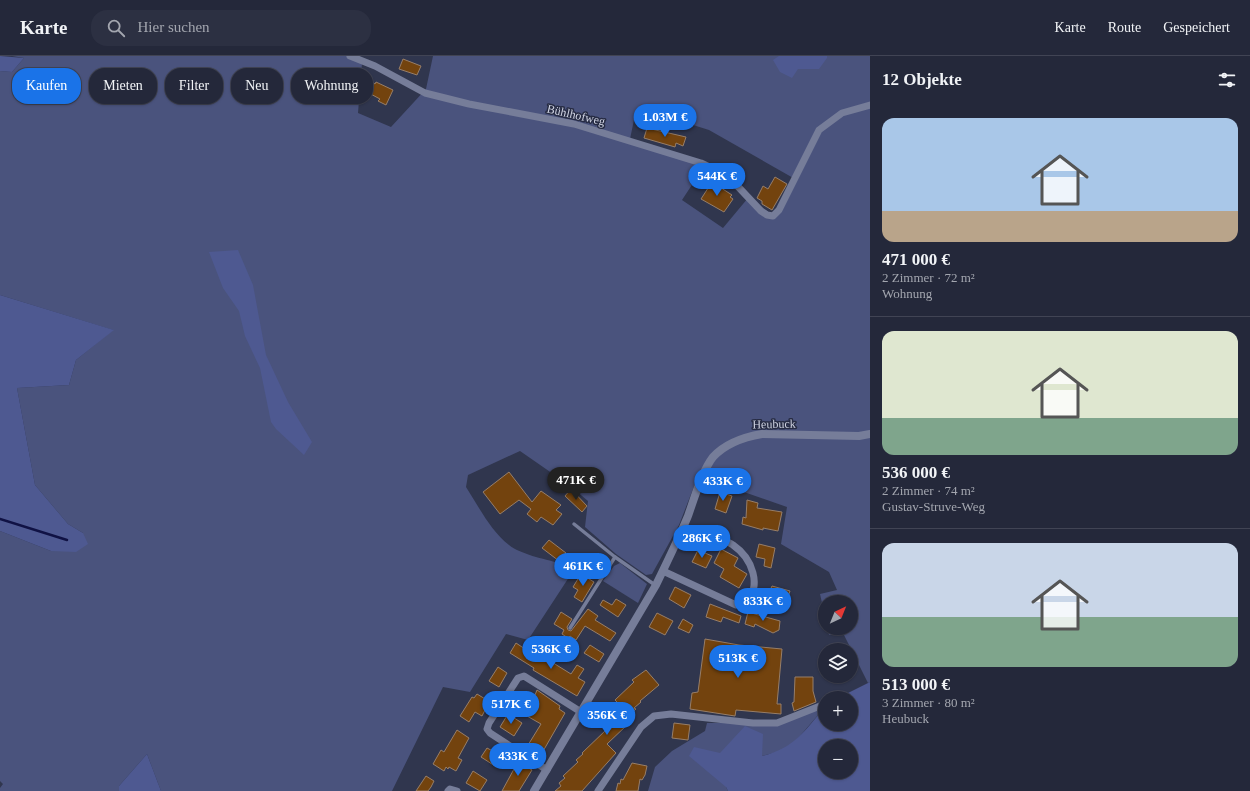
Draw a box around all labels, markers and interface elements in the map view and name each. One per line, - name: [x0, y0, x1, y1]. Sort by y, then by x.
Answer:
- search box: [91, 10, 371, 46]
- text: Karte: [20, 17, 67, 38]
- icon: search: [105, 17, 127, 39]
- text: Hier suchen: [137, 19, 210, 35]
- text: Karte: [1055, 20, 1086, 35]
- text: Route: [1108, 20, 1141, 35]
- text: Gespeichert: [1163, 20, 1230, 35]
- chip: Kaufen: [12, 68, 81, 104]
- chip: Mieten: [89, 68, 157, 104]
- chip: Filter: [165, 68, 223, 104]
- chip: Neu: [231, 68, 283, 104]
- chip: Wohnung: [291, 68, 373, 104]
- icon: filters: [1216, 69, 1238, 91]
- text: 12 Objekte: [882, 70, 962, 89]
- street label: Bühlhofweg: [546, 102, 606, 128]
- pin: 1.03M €: [628, 104, 702, 138]
- text: 1.03M €: [643, 109, 687, 124]
- icon: home: [1024, 144, 1096, 216]
- pin: 544K €: [684, 163, 750, 197]
- text: 544K €: [697, 168, 737, 183]
- text: 471 000 €: [882, 250, 950, 269]
- text: 2 Zimmer · 72 m²: [882, 270, 975, 285]
- text: Wohnung: [882, 286, 932, 301]
- icon: home: [1024, 357, 1096, 429]
- street label: Heubuck: [752, 417, 796, 431]
- text: 536 000 €: [882, 463, 950, 482]
- pin: 471K €: [543, 467, 609, 501]
- pin: 433K €: [690, 468, 756, 502]
- text: 471K €: [556, 472, 596, 487]
- text: 433K €: [703, 473, 743, 488]
- text: 2 Zimmer · 74 m²: [882, 483, 975, 498]
- text: Gustav-Struve-Weg: [882, 499, 985, 514]
- pin: 286K €: [669, 525, 735, 559]
- text: 286K €: [682, 530, 722, 545]
- pin: 461K €: [550, 553, 616, 587]
- text: 461K €: [563, 558, 603, 573]
- icon: home: [1024, 569, 1096, 641]
- pin: 833K €: [730, 588, 796, 622]
- text: 833K €: [743, 593, 783, 608]
- north arrow: [818, 595, 858, 635]
- map controls: [818, 595, 858, 779]
- pin: 536K €: [518, 636, 584, 670]
- text: 536K €: [531, 641, 571, 656]
- button: layers: [818, 643, 858, 683]
- pin: 513K €: [705, 645, 771, 679]
- text: 513K €: [718, 650, 758, 665]
- text: 513 000 €: [882, 675, 950, 694]
- pin: 517K €: [478, 691, 544, 725]
- button: +: [818, 691, 858, 731]
- text: 3 Zimmer · 80 m²: [882, 695, 975, 710]
- text: 517K €: [491, 696, 531, 711]
- pin: 356K €: [574, 702, 640, 736]
- text: 356K €: [587, 707, 627, 722]
- text: Heubuck: [882, 711, 929, 726]
- button: −: [818, 739, 858, 779]
- pin: 433K €: [485, 743, 551, 777]
- text: 433K €: [498, 748, 538, 763]

